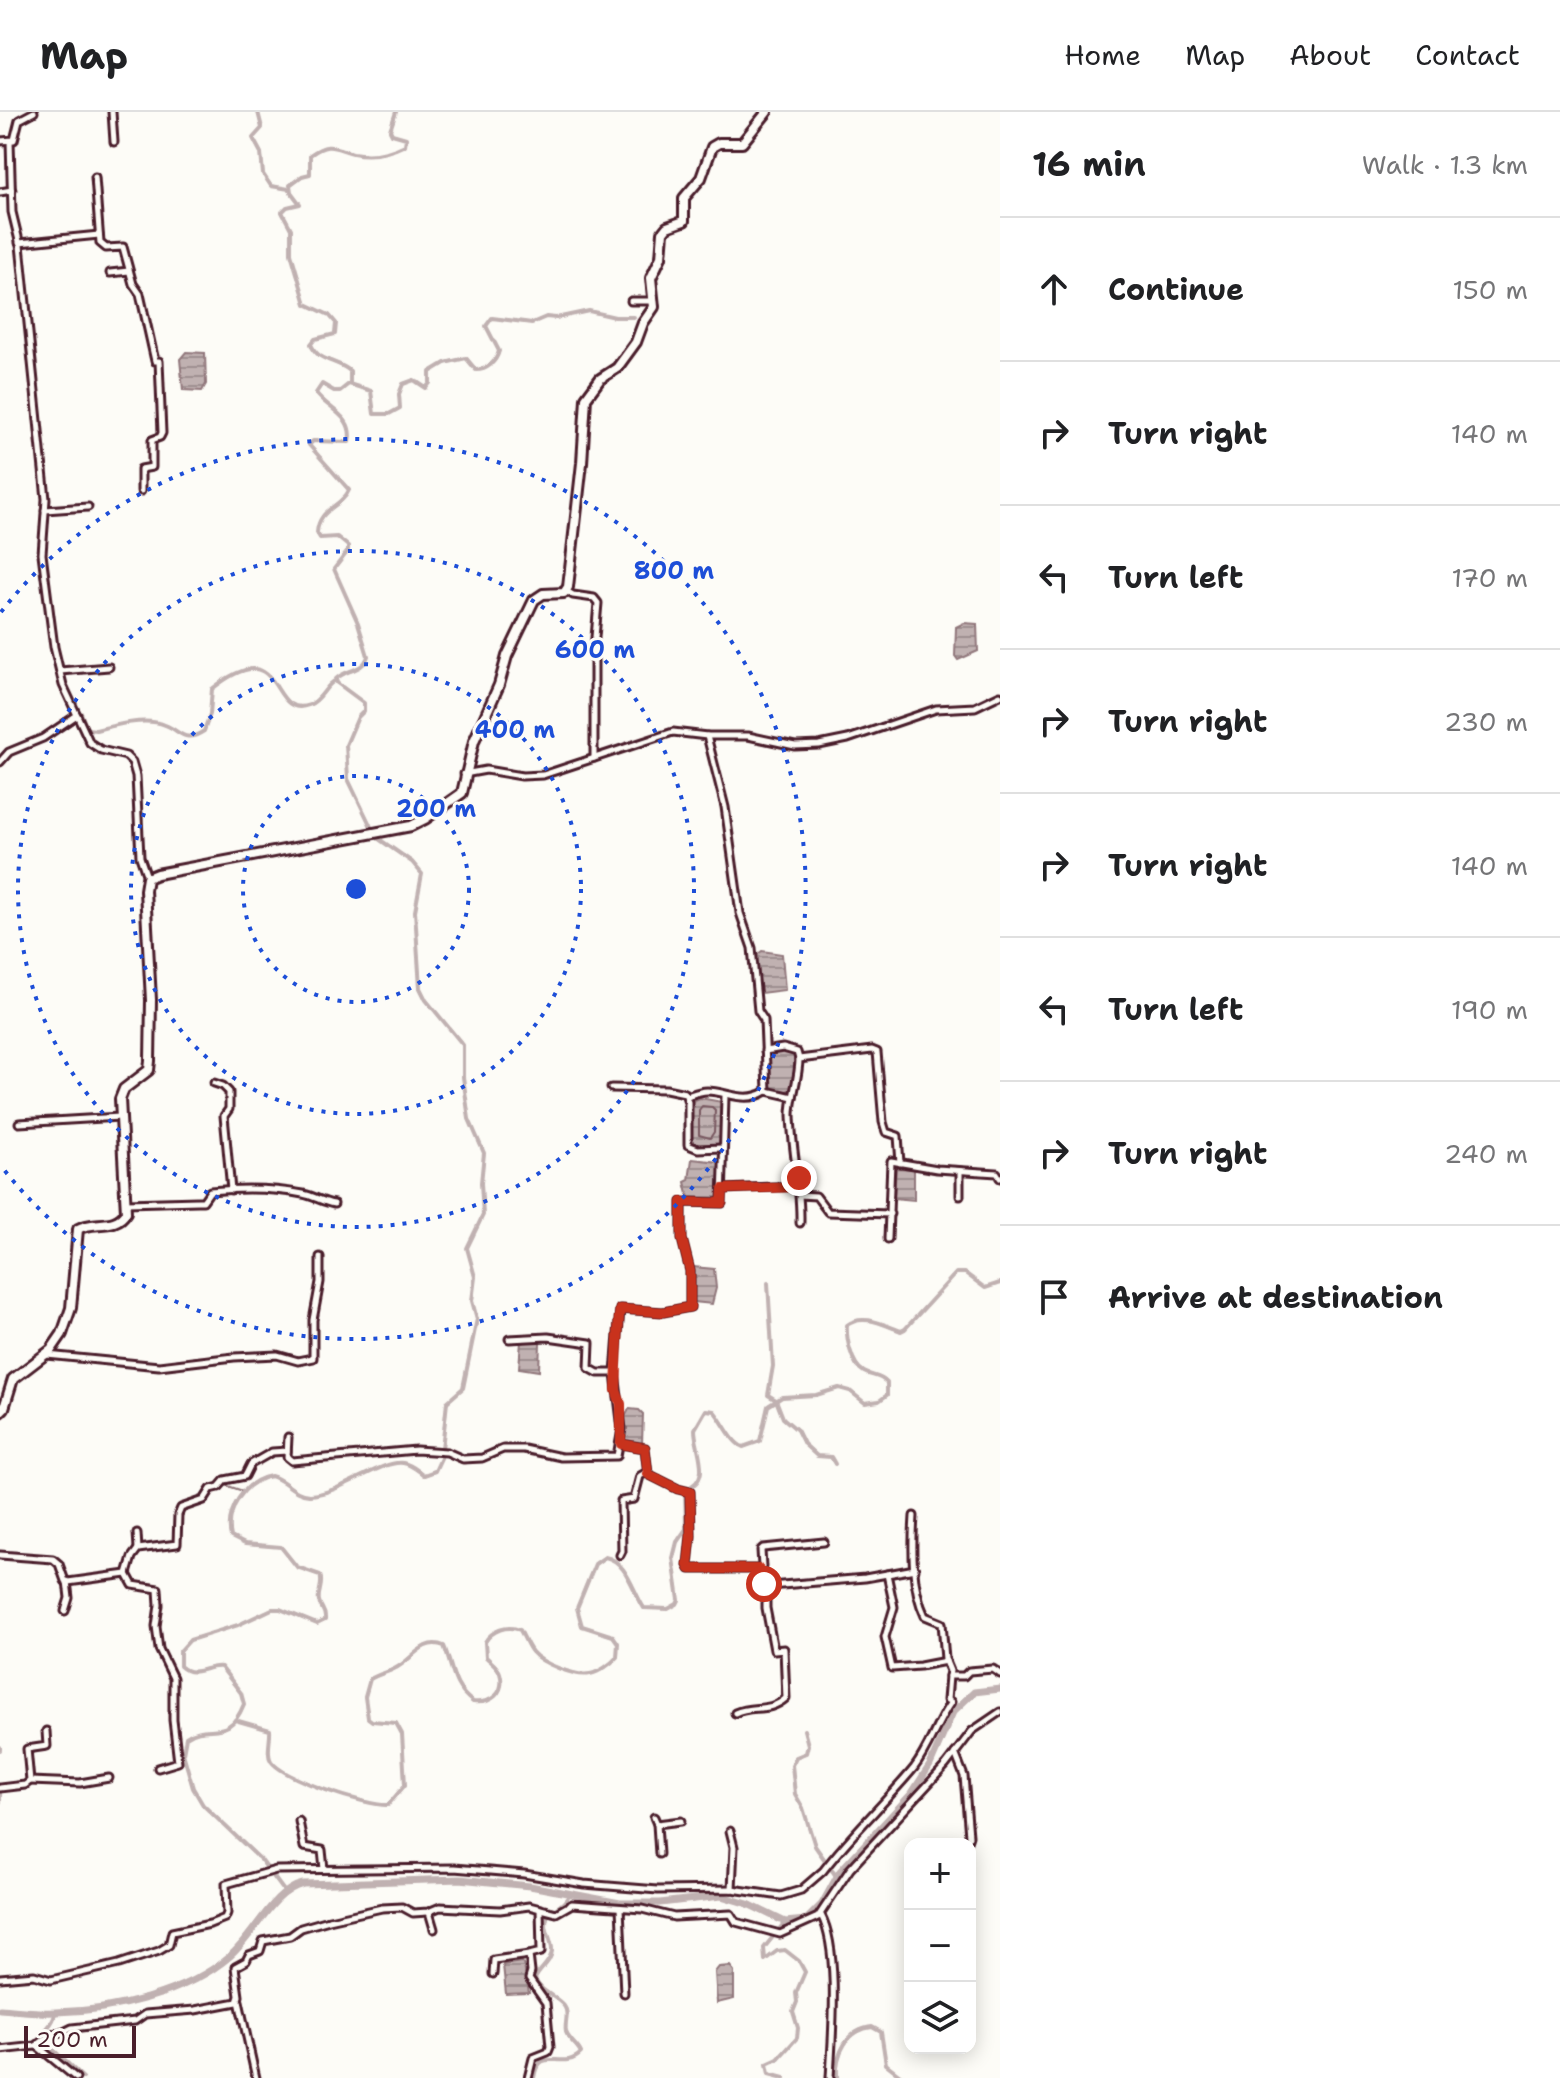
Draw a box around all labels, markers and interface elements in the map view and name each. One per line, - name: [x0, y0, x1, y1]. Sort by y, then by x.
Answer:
- text: Map: [40, 30, 128, 81]
- text: Home: [1064, 36, 1141, 74]
- text: Map: [1185, 36, 1245, 74]
- text: About: [1289, 36, 1371, 74]
- text: Contact: [1415, 36, 1520, 74]
- text: 16 min: [1032, 141, 1146, 187]
- text: Walk · 1.3 km: [1362, 147, 1528, 182]
- icon: ahead: [1032, 267, 1076, 311]
- text: Continue: [1108, 269, 1244, 310]
- text: 150 m: [1452, 272, 1528, 307]
- icon: right: [1032, 411, 1076, 455]
- text: Turn right: [1108, 413, 1267, 454]
- text: 140 m: [1451, 416, 1528, 451]
- text: 800 m: [634, 555, 714, 587]
- icon: left: [1032, 555, 1076, 599]
- text: Turn left: [1108, 557, 1243, 598]
- text: 170 m: [1451, 560, 1528, 595]
- text: 600 m: [555, 634, 635, 666]
- icon: right: [1032, 699, 1076, 743]
- text: Turn right: [1108, 701, 1267, 742]
- text: 230 m: [1444, 704, 1528, 739]
- text: 400 m: [475, 714, 555, 746]
- text: 200 m: [396, 793, 476, 825]
- icon: right: [1032, 843, 1076, 887]
- text: Turn right: [1108, 845, 1267, 886]
- text: 140 m: [1451, 848, 1528, 883]
- centre of rings: [342, 875, 370, 903]
- icon: left: [1032, 987, 1076, 1031]
- text: Turn left: [1108, 989, 1243, 1030]
- text: 190 m: [1451, 992, 1528, 1027]
- icon: right: [1032, 1131, 1076, 1175]
- text: Turn right: [1108, 1133, 1267, 1174]
- text: 240 m: [1444, 1136, 1528, 1171]
- route end: [781, 1160, 817, 1196]
- icon: arrive: [1032, 1275, 1076, 1319]
- text: Arrive at destination: [1108, 1277, 1443, 1318]
- route start: [746, 1566, 782, 1602]
- map controls: [904, 1838, 976, 2054]
- button: +: [904, 1838, 976, 1910]
- button: −: [904, 1910, 976, 1982]
- button: layers: [904, 1982, 976, 2054]
- scale bar: [24, 2022, 136, 2058]
- text: 200 m: [36, 2025, 108, 2054]

